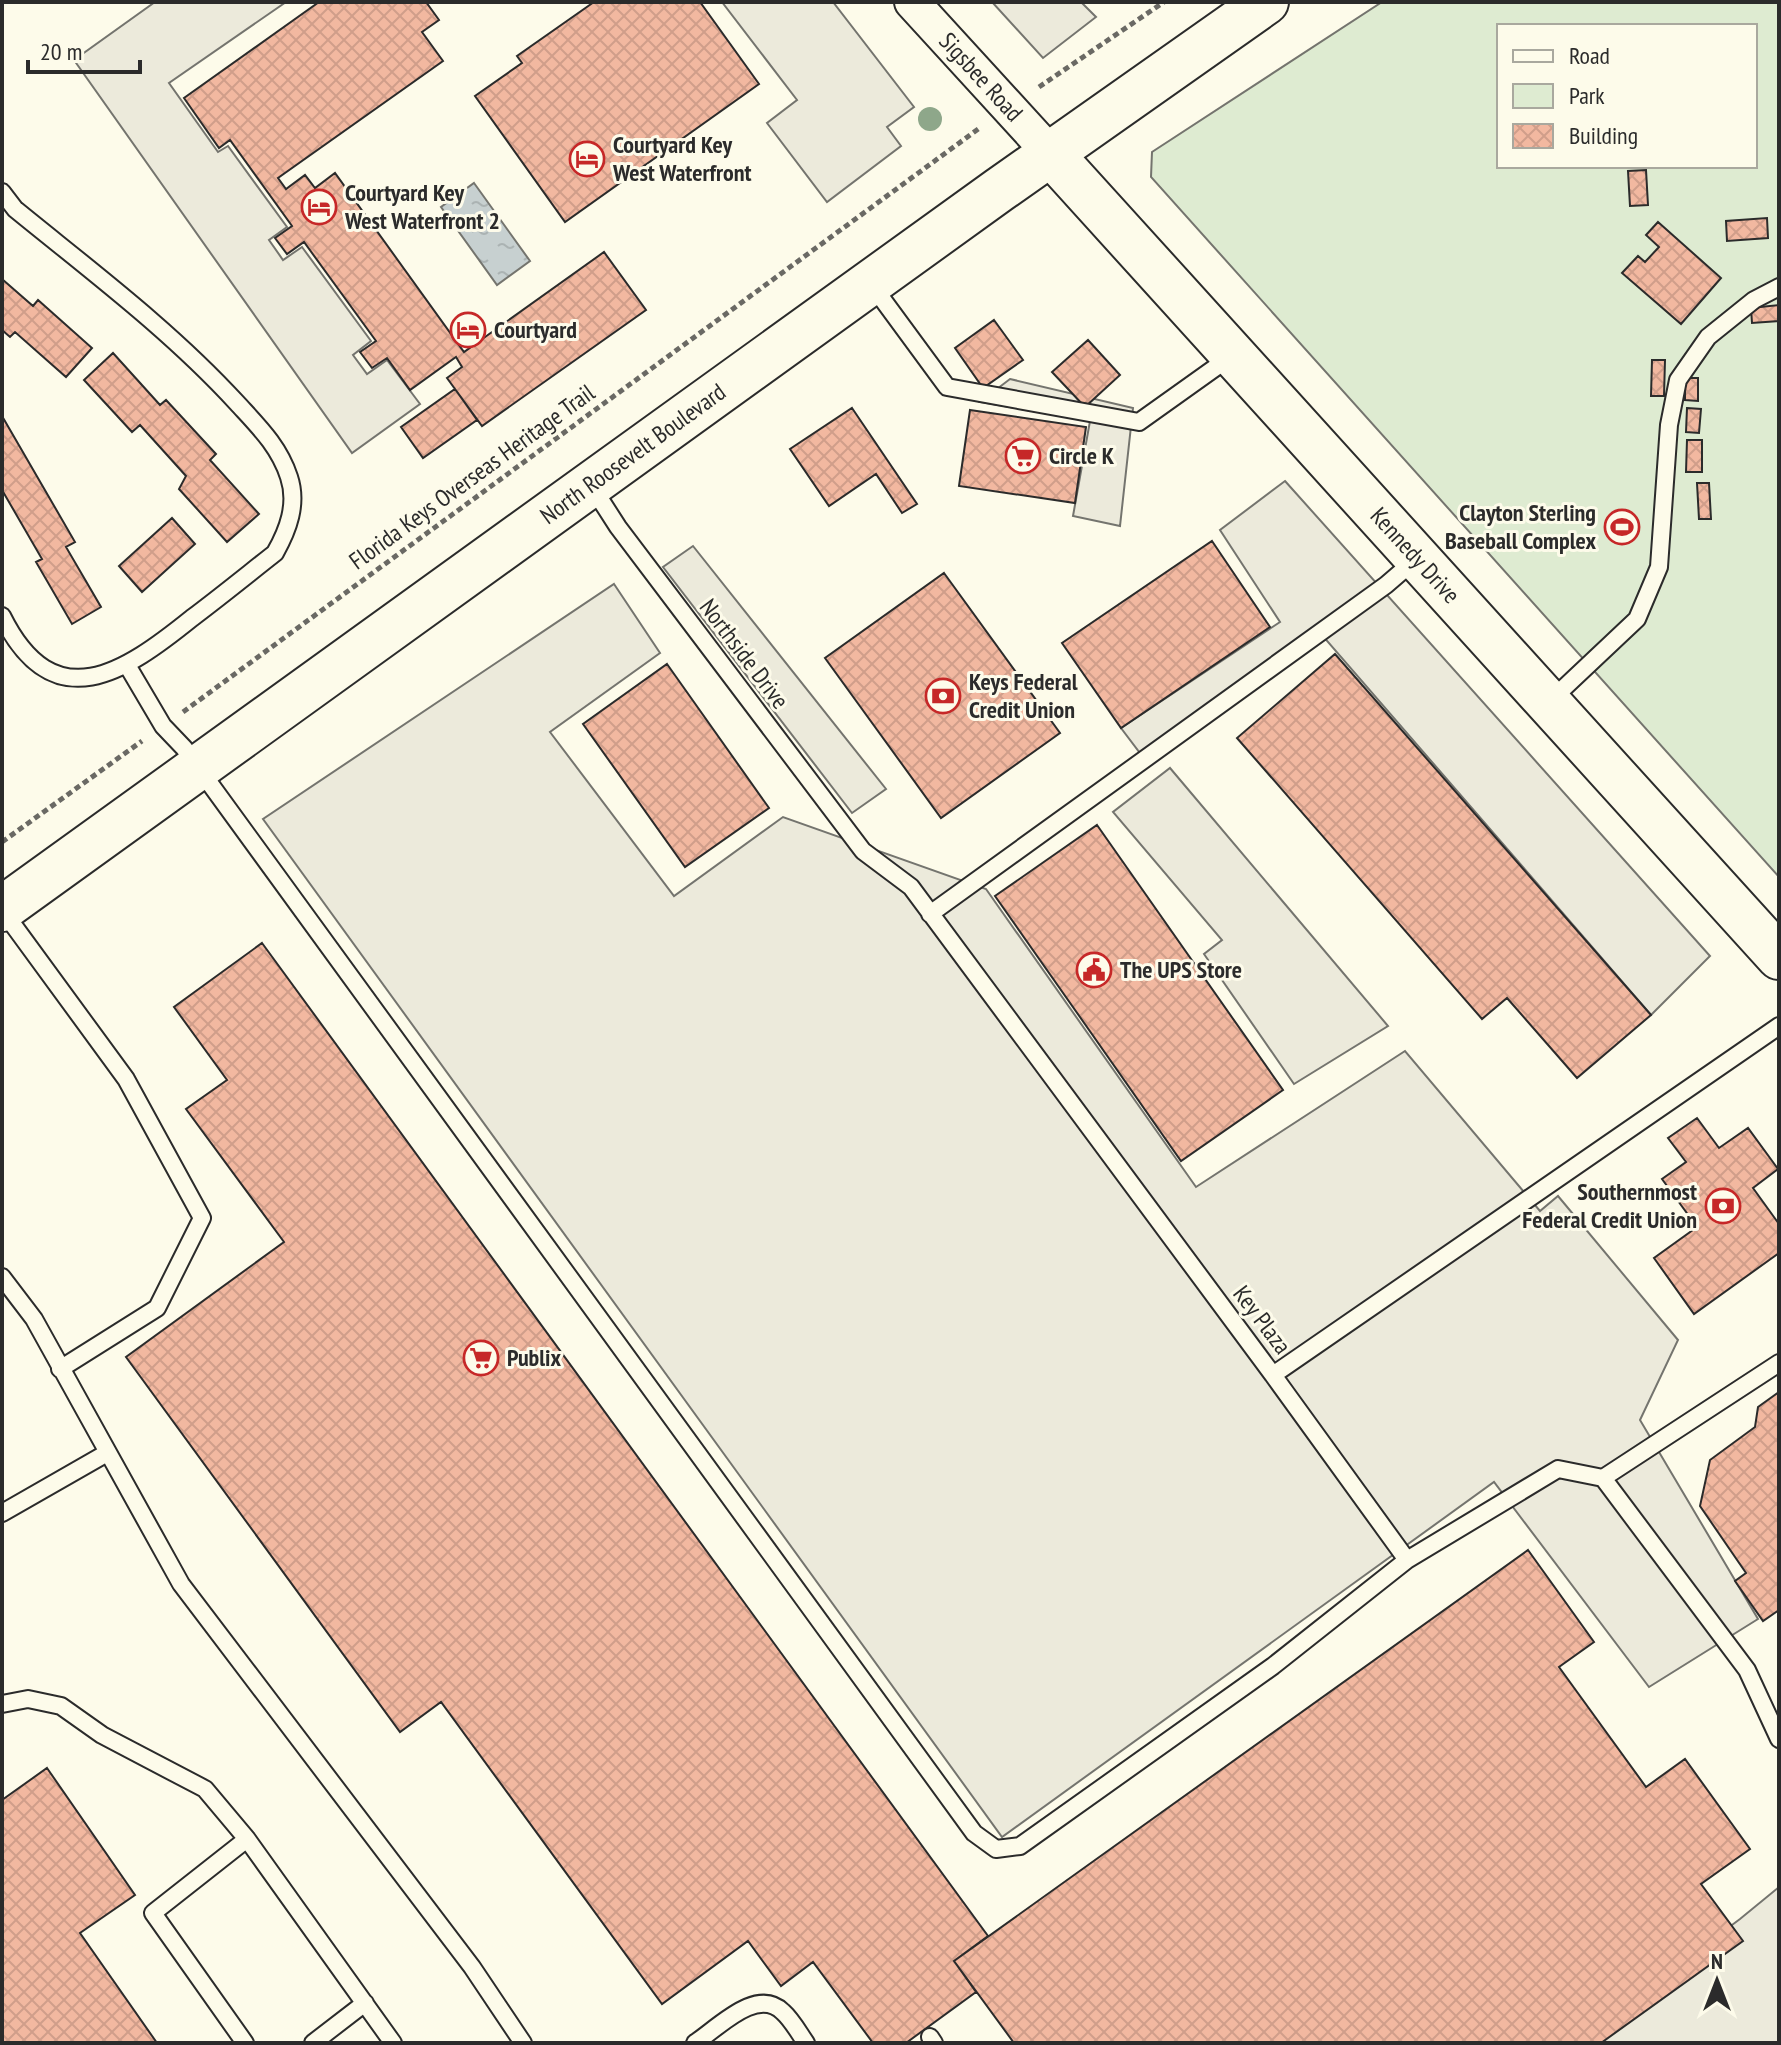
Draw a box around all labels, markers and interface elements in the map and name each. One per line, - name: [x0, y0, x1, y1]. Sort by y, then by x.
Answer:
- scale bar: [28, 24, 140, 74]
- legend: [1497, 24, 1757, 168]
- street label: Sigsbee Road: [933, 26, 1030, 128]
- text: 20 m: [40, 36, 82, 67]
- text: Road: [1569, 40, 1610, 71]
- text: Park: [1569, 80, 1605, 111]
- text: Building: [1569, 120, 1638, 151]
- place label: Courtyard Key West Waterfront: [612, 129, 752, 188]
- hotel icon: Courtyard Key West Waterfront: [568, 140, 606, 178]
- place label: Courtyard Key West Waterfront 2: [344, 177, 500, 236]
- hotel icon: Courtyard Key West Waterfront 2: [300, 188, 338, 226]
- hotel icon: Courtyard: [449, 311, 487, 349]
- place label: Courtyard: [494, 314, 577, 345]
- street label: North Roosevelt Boulevard: [534, 376, 732, 531]
- street label: Florida Keys Overseas Heritage Trail: [343, 377, 601, 576]
- supermarket icon: Circle K: [1004, 437, 1042, 475]
- place label: Circle K: [1049, 440, 1115, 471]
- place label: Clayton Sterling Baseball Complex: [1445, 497, 1596, 556]
- street label: Kennedy Drive: [1364, 501, 1467, 610]
- sports icon: Clayton Sterling Baseball Complex: [1603, 508, 1641, 546]
- street label: Northside Drive: [693, 592, 796, 715]
- place label: Keys Federal Credit Union: [969, 666, 1078, 725]
- bank icon: Keys Federal Credit Union: [924, 677, 962, 715]
- public building icon: The UPS Store: [1075, 951, 1113, 989]
- place label: The UPS Store: [1120, 954, 1242, 985]
- place label: Southernmost Federal Credit Union: [1522, 1176, 1697, 1235]
- bank icon: Southernmost Federal Credit Union: [1704, 1187, 1742, 1225]
- street label: Key Plaza: [1227, 1279, 1298, 1360]
- supermarket icon: Publix: [462, 1339, 500, 1377]
- place label: Publix: [507, 1342, 561, 1373]
- north arrow: [1677, 1941, 1757, 2021]
- text: N: [1711, 1947, 1723, 1975]

